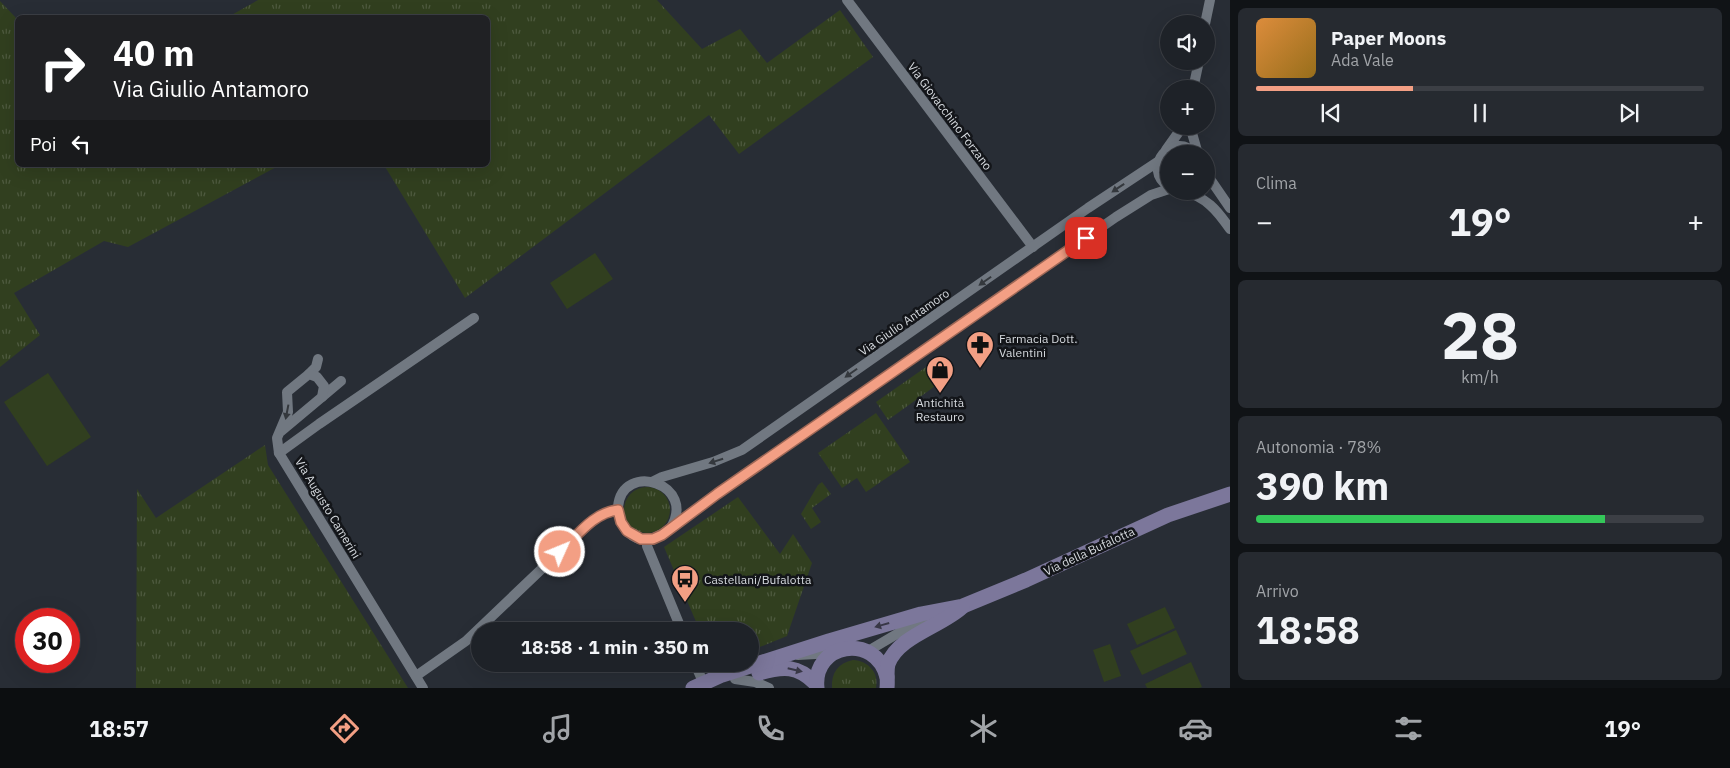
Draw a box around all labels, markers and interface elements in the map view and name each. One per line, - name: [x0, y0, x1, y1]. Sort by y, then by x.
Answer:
- map controls: [1160, 15, 1215, 200]
- button: sound: [1160, 15, 1215, 70]
- text: Paper Moons: [1331, 26, 1446, 50]
- text: 40 m: [113, 30, 195, 76]
- icon: right: [30, 35, 95, 100]
- text: Ada Vale: [1331, 50, 1394, 70]
- street label: Via Giovacchino Forzano: [905, 59, 996, 173]
- text: Via Giulio Antamoro: [113, 74, 309, 103]
- button: +: [1160, 80, 1215, 135]
- icon: previous: [1317, 99, 1345, 127]
- icon: pause: [1466, 99, 1494, 127]
- icon: next: [1615, 99, 1643, 127]
- icon: left: [67, 130, 95, 158]
- text: Poi: [30, 132, 57, 156]
- button: −: [1160, 145, 1215, 200]
- text: Clima: [1256, 173, 1297, 193]
- one-way arrow: [1111, 183, 1125, 192]
- text: 19°: [1448, 197, 1512, 246]
- text: −: [1256, 203, 1273, 240]
- text: +: [1687, 203, 1704, 240]
- pin: [1065, 217, 1107, 259]
- icon: arrive: [1072, 224, 1100, 252]
- one-way arrow: [978, 276, 992, 286]
- street label: Via Giulio Antamoro: [856, 285, 952, 359]
- text: 28: [1441, 292, 1519, 377]
- pharmacy icon: Farmacia Dott. Valentini: [965, 330, 995, 369]
- place label: Farmacia Dott. Valentini: [999, 331, 1078, 360]
- shop icon: Antichità Restauro: [925, 355, 955, 394]
- text: km/h: [1461, 367, 1499, 387]
- one-way arrow: [845, 368, 858, 378]
- place label: Antichità Restauro: [916, 395, 965, 424]
- one-way arrow: [282, 404, 290, 420]
- text: Autonomia · 78%: [1256, 437, 1381, 457]
- street label: Via Augusto Camerini: [292, 455, 364, 561]
- one-way arrow: [708, 458, 723, 466]
- text: 390 km: [1256, 461, 1389, 510]
- street label: Via della Bufalotta: [1041, 523, 1137, 579]
- position arrow: [533, 525, 585, 577]
- bus stop icon: Castellani/Bufalotta: [670, 564, 700, 603]
- place label: Castellani/Bufalotta: [704, 572, 812, 587]
- text: Arrivo: [1256, 581, 1299, 601]
- text: 18:58: [1256, 605, 1360, 654]
- speed limit sign: 30: [15, 608, 80, 673]
- one-way arrow: [874, 622, 889, 630]
- text: 18:58 · 1 min · 350 m: [521, 635, 709, 659]
- one-way arrow: [787, 666, 803, 674]
- icon: directions: [327, 711, 362, 746]
- icon: music: [540, 711, 575, 746]
- icon: phone: [753, 711, 788, 746]
- icon: climate: [966, 711, 1001, 746]
- icon: car: [1178, 711, 1213, 746]
- icon: filters: [1391, 711, 1426, 746]
- text: 18:57: [89, 714, 149, 743]
- text: 19°: [1604, 714, 1641, 743]

